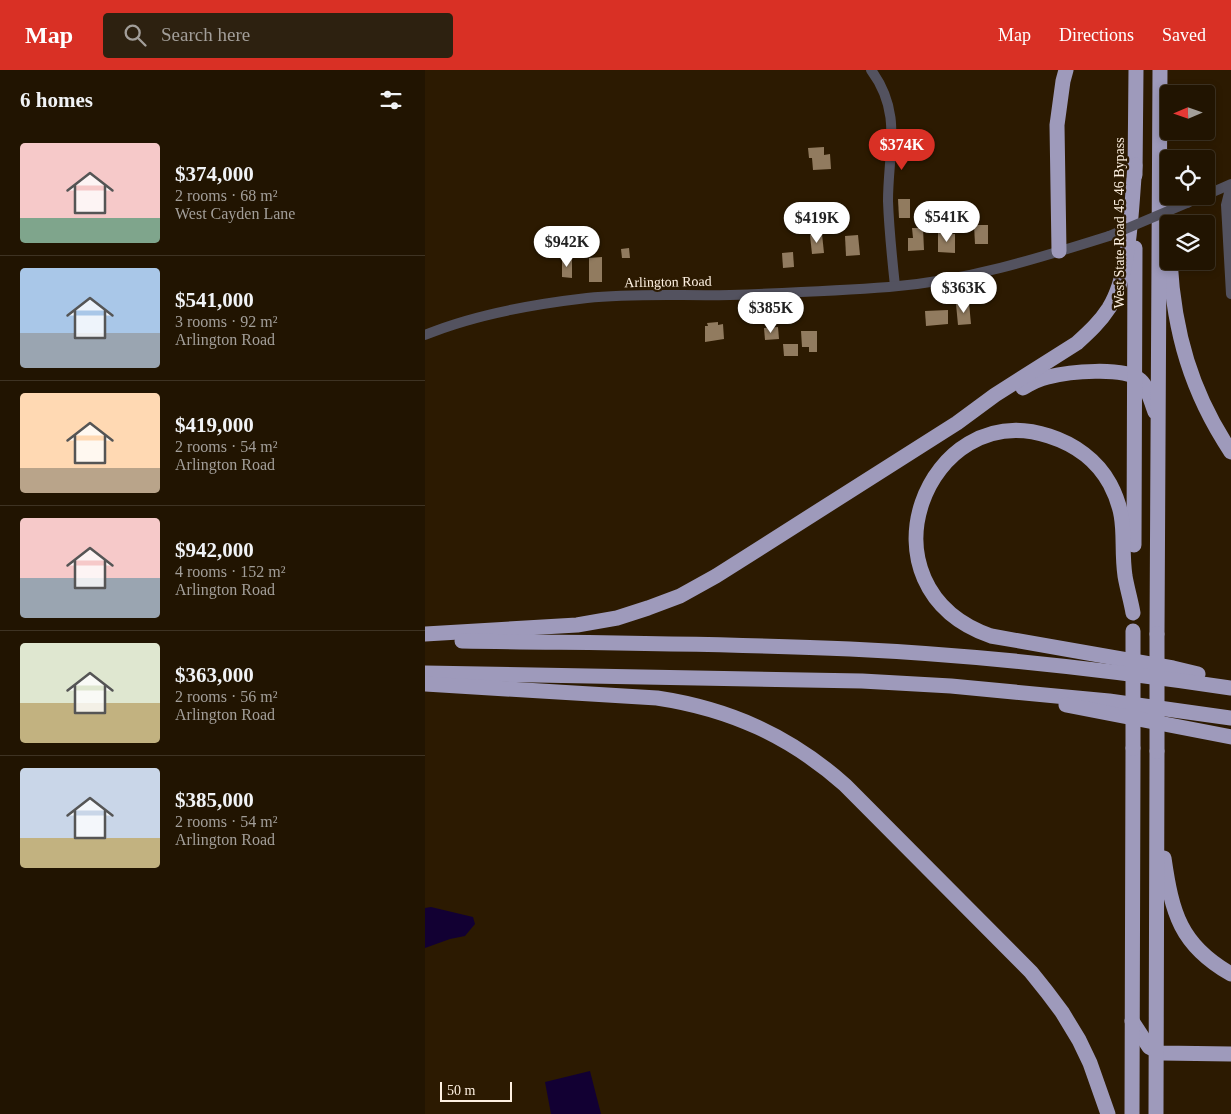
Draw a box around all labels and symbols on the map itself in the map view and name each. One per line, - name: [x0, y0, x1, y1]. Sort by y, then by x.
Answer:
- north arrow: [1160, 85, 1215, 140]
- pin: $374K: [867, 128, 937, 171]
- street label: West State Road 45 46 Bypass: [1112, 137, 1127, 309]
- pin: $541K: [912, 200, 982, 243]
- pin: $419K: [782, 202, 852, 244]
- pin: $942K: [532, 226, 602, 268]
- pin: $363K: [929, 272, 999, 314]
- street label: Arlington Road: [624, 274, 712, 290]
- pin: $385K: [736, 292, 806, 334]
- scale bar: [440, 1079, 513, 1102]

